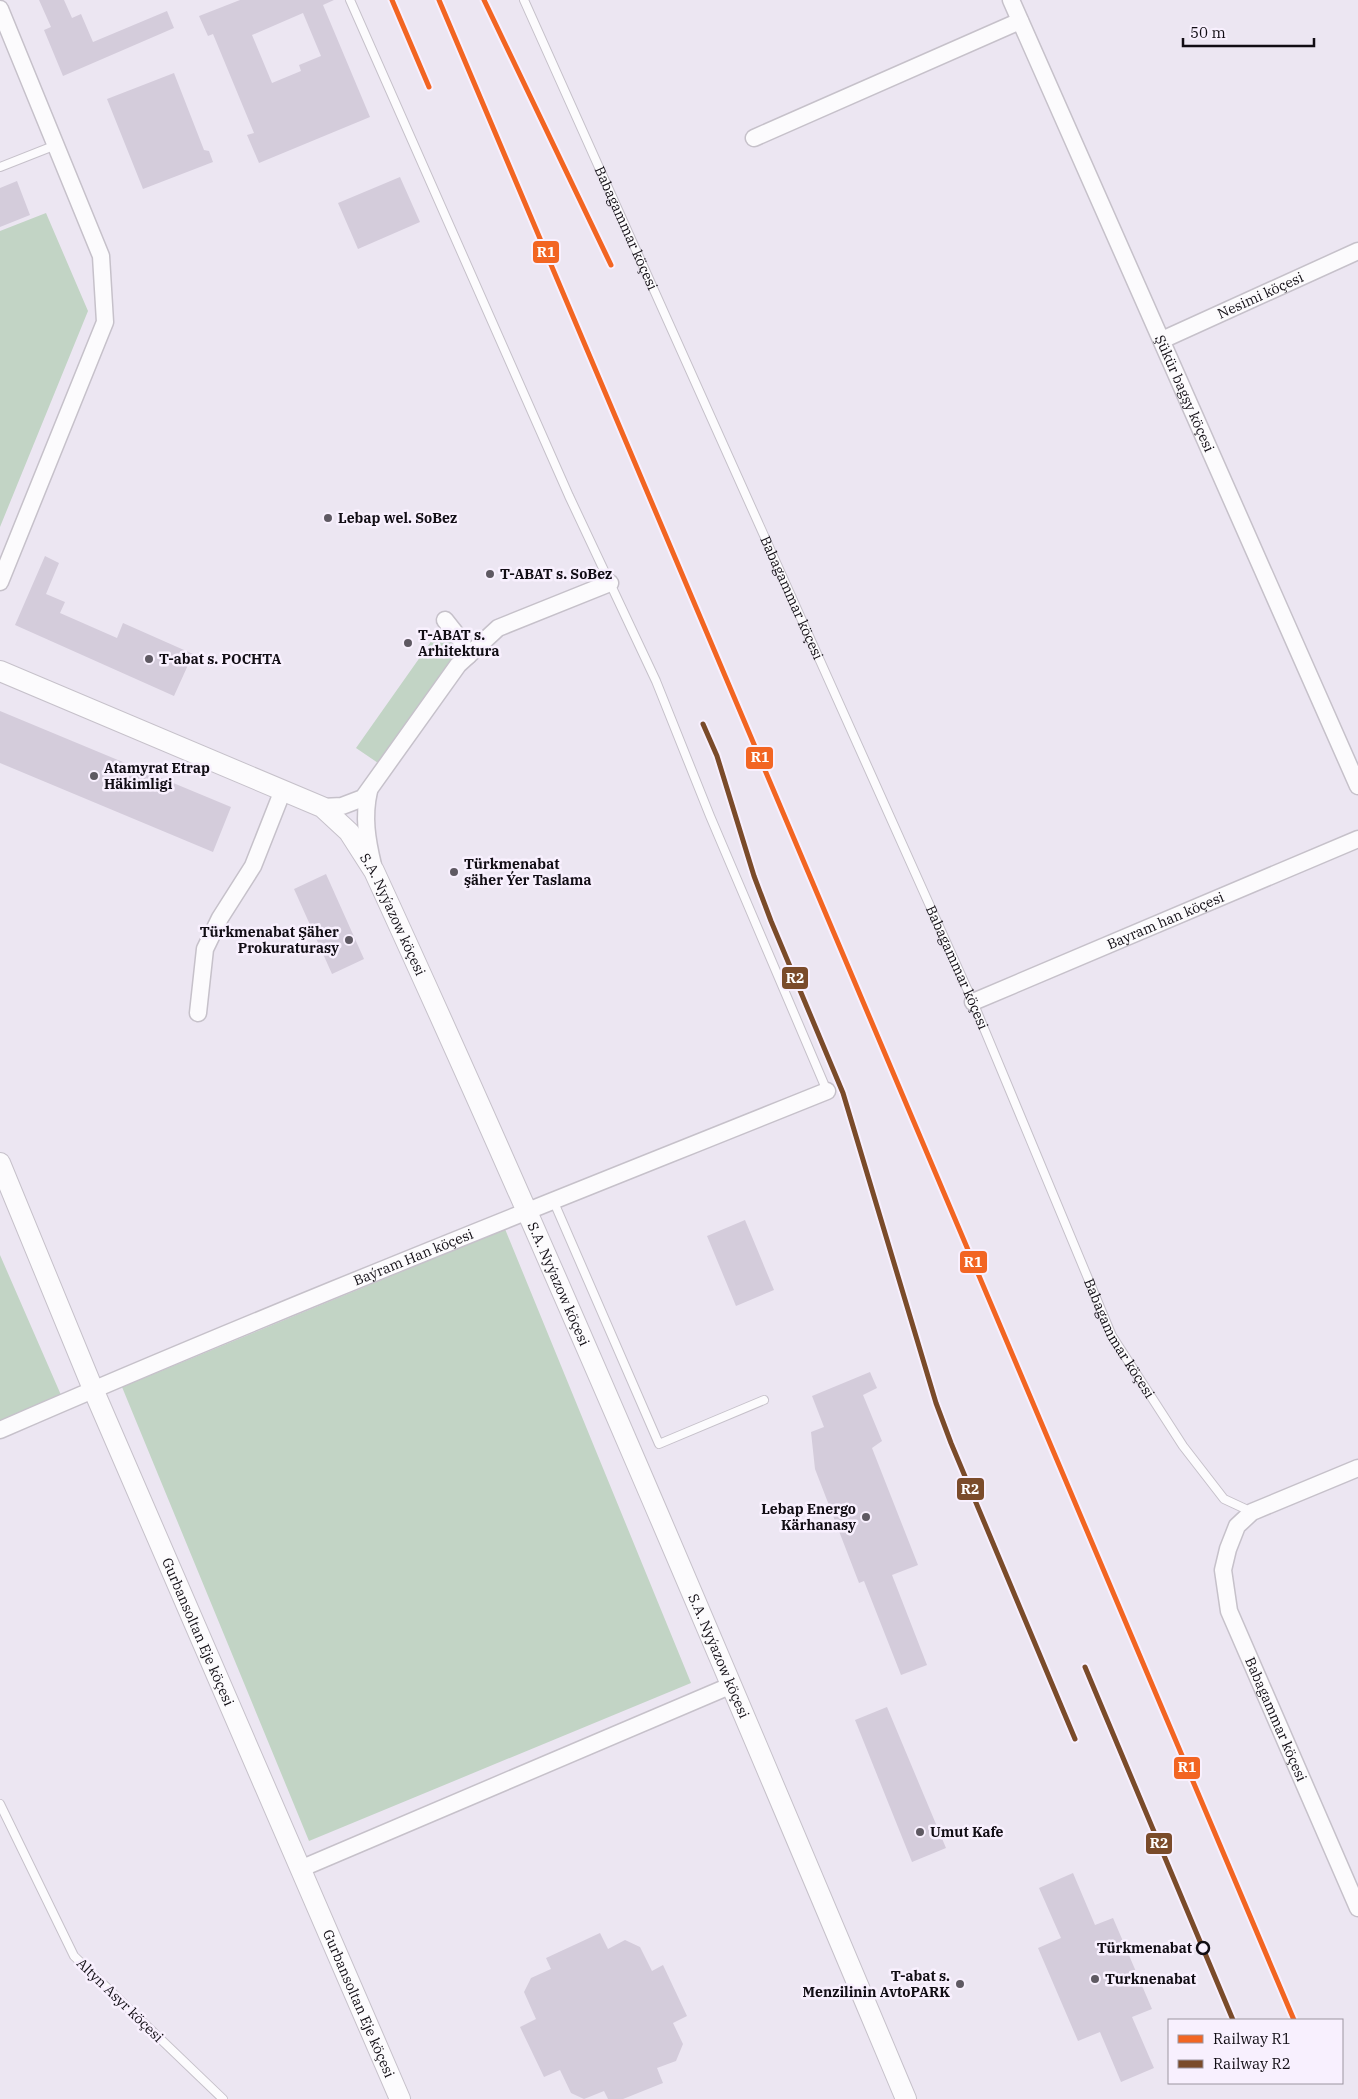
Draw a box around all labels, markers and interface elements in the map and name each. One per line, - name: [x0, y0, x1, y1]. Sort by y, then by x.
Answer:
- scale bar: [1183, 15, 1314, 47]
- text: 50 m: [1190, 23, 1226, 42]
- street label: Babagammar köçesi: [591, 163, 662, 293]
- line badge: R1: [532, 240, 560, 264]
- text: R1: [537, 243, 555, 261]
- street label: Nesimi köçesi: [1214, 268, 1306, 323]
- street label: Şükür bagşy köçesi: [1151, 332, 1218, 455]
- place label: Lebap wel. SoBez: [338, 509, 457, 527]
- marker: Lebap wel. SoBez: [322, 512, 334, 524]
- street label: Babagammar köçesi: [756, 533, 827, 663]
- place label: T-ABAT s. SoBez: [500, 565, 612, 583]
- marker: T-ABAT s. SoBez: [484, 568, 496, 580]
- place label: T-ABAT s. Arhitektura: [418, 626, 499, 660]
- marker: T-ABAT s. Arhitektura: [402, 637, 414, 649]
- place label: T-abat s. POCHTA: [159, 650, 281, 668]
- marker: T-abat s. POCHTA: [143, 653, 155, 665]
- line badge: R1: [745, 746, 774, 770]
- text: R1: [751, 748, 769, 766]
- place label: Atamyrat Etrap Häkimligi: [104, 759, 210, 793]
- marker: Atamyrat Etrap Häkimligi: [88, 770, 100, 782]
- street label: S.A. Nyýazow köçesi: [356, 850, 430, 979]
- place label: Türkmenabat şäher Ýer Taslama: [464, 855, 591, 889]
- marker: Türkmenabat şäher Ýer Taslama: [448, 866, 460, 878]
- street label: Bayram han köçesi: [1104, 888, 1227, 953]
- street label: Babagammar köçesi: [922, 903, 992, 1032]
- place label: Türkmenabat Şäher Prokuraturasy: [200, 923, 339, 957]
- marker: Türkmenabat Şäher Prokuraturasy: [343, 934, 355, 946]
- line badge: R2: [781, 966, 809, 990]
- text: R2: [786, 969, 804, 987]
- street label: S.A. Nyýazow köçesi: [524, 1219, 594, 1349]
- street label: Baýram Han köçesi: [351, 1225, 476, 1290]
- line badge: R1: [959, 1250, 988, 1274]
- text: R1: [964, 1253, 982, 1271]
- street label: Babagammar köçesi: [1080, 1276, 1159, 1402]
- line badge: R2: [956, 1477, 985, 1501]
- text: R2: [961, 1480, 979, 1498]
- place label: Lebap Energo Kärhanasy: [761, 1500, 856, 1534]
- marker: Lebap Energo Kärhanasy: [860, 1511, 872, 1523]
- street label: Gurbansoltan Eje köçesi: [158, 1555, 238, 1709]
- street label: S.A. Nyýazow köçesi: [684, 1591, 753, 1721]
- street label: Babagammar köçesi: [1241, 1654, 1311, 1784]
- line badge: R1: [1173, 1756, 1201, 1780]
- text: R1: [1178, 1758, 1196, 1776]
- place label: Umut Kafe: [930, 1823, 1004, 1841]
- marker: Umut Kafe: [914, 1826, 926, 1838]
- line badge: R2: [1145, 1832, 1173, 1855]
- text: R2: [1150, 1834, 1168, 1852]
- street label: Gurbansoltan Eje köçesi: [319, 1927, 399, 2081]
- place label: Türkmenabat: [1097, 1939, 1192, 1957]
- marker: Türkmenabat: [1196, 1941, 1210, 1955]
- street label: Altyn Asyr köçesi: [73, 1954, 167, 2046]
- place label: T-abat s. Menzilinin AvtoPARK: [802, 1967, 950, 2001]
- place label: Turknenabat: [1105, 1970, 1196, 1988]
- marker: Turknenabat: [1089, 1973, 1101, 1985]
- marker: T-abat s. Menzilinin AvtoPARK: [954, 1978, 966, 1990]
- legend: [1168, 2019, 1343, 2084]
- text: Railway R1: [1213, 2029, 1291, 2048]
- text: Railway R2: [1213, 2054, 1291, 2073]

